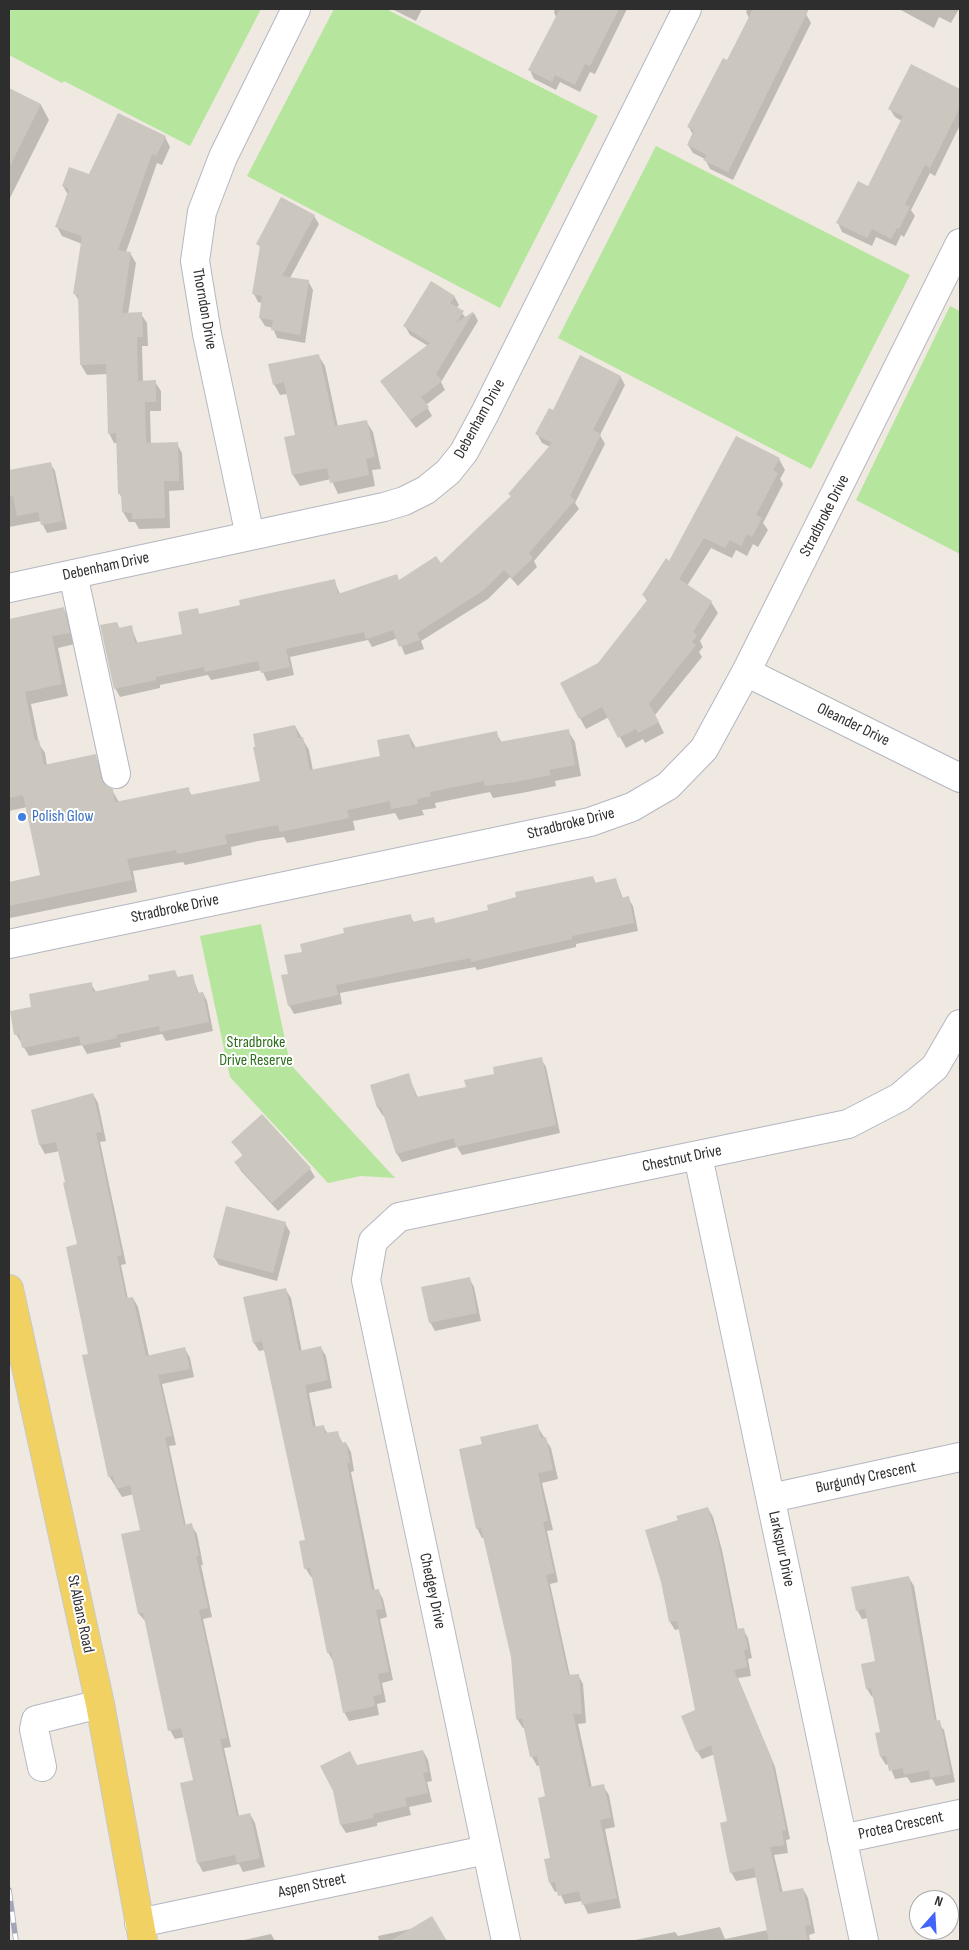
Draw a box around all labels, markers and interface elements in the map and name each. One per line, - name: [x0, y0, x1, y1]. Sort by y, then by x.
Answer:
- street label: Thorndon Drive: [187, 267, 221, 351]
- street label: Debenham Drive: [450, 376, 510, 462]
- street label: Stradbroke Drive: [796, 472, 854, 560]
- street label: Debenham Drive: [61, 548, 151, 586]
- street label: Oleander Drive: [814, 699, 892, 751]
- street label: Stradbroke Drive: [525, 804, 617, 844]
- place label: Polish Glow: [32, 807, 93, 827]
- marker: Polish Glow: [16, 811, 28, 823]
- street label: Stradbroke Drive: [129, 890, 221, 928]
- park label: Stradbroke Drive Reserve: [219, 1033, 293, 1071]
- street label: Chestnut Drive: [641, 1141, 723, 1177]
- street label: Burgundy Crescent: [814, 1458, 918, 1498]
- street label: Larkspur Drive: [764, 1509, 798, 1589]
- street label: Chedgey Drive: [415, 1551, 449, 1631]
- street label: St Albans Road: [62, 1573, 98, 1655]
- street label: Protea Crescent: [857, 1808, 945, 1844]
- street label: Aspen Street: [276, 1869, 348, 1903]
- north arrow: [909, 1890, 959, 1940]
- text: N: [932, 1892, 945, 1911]

